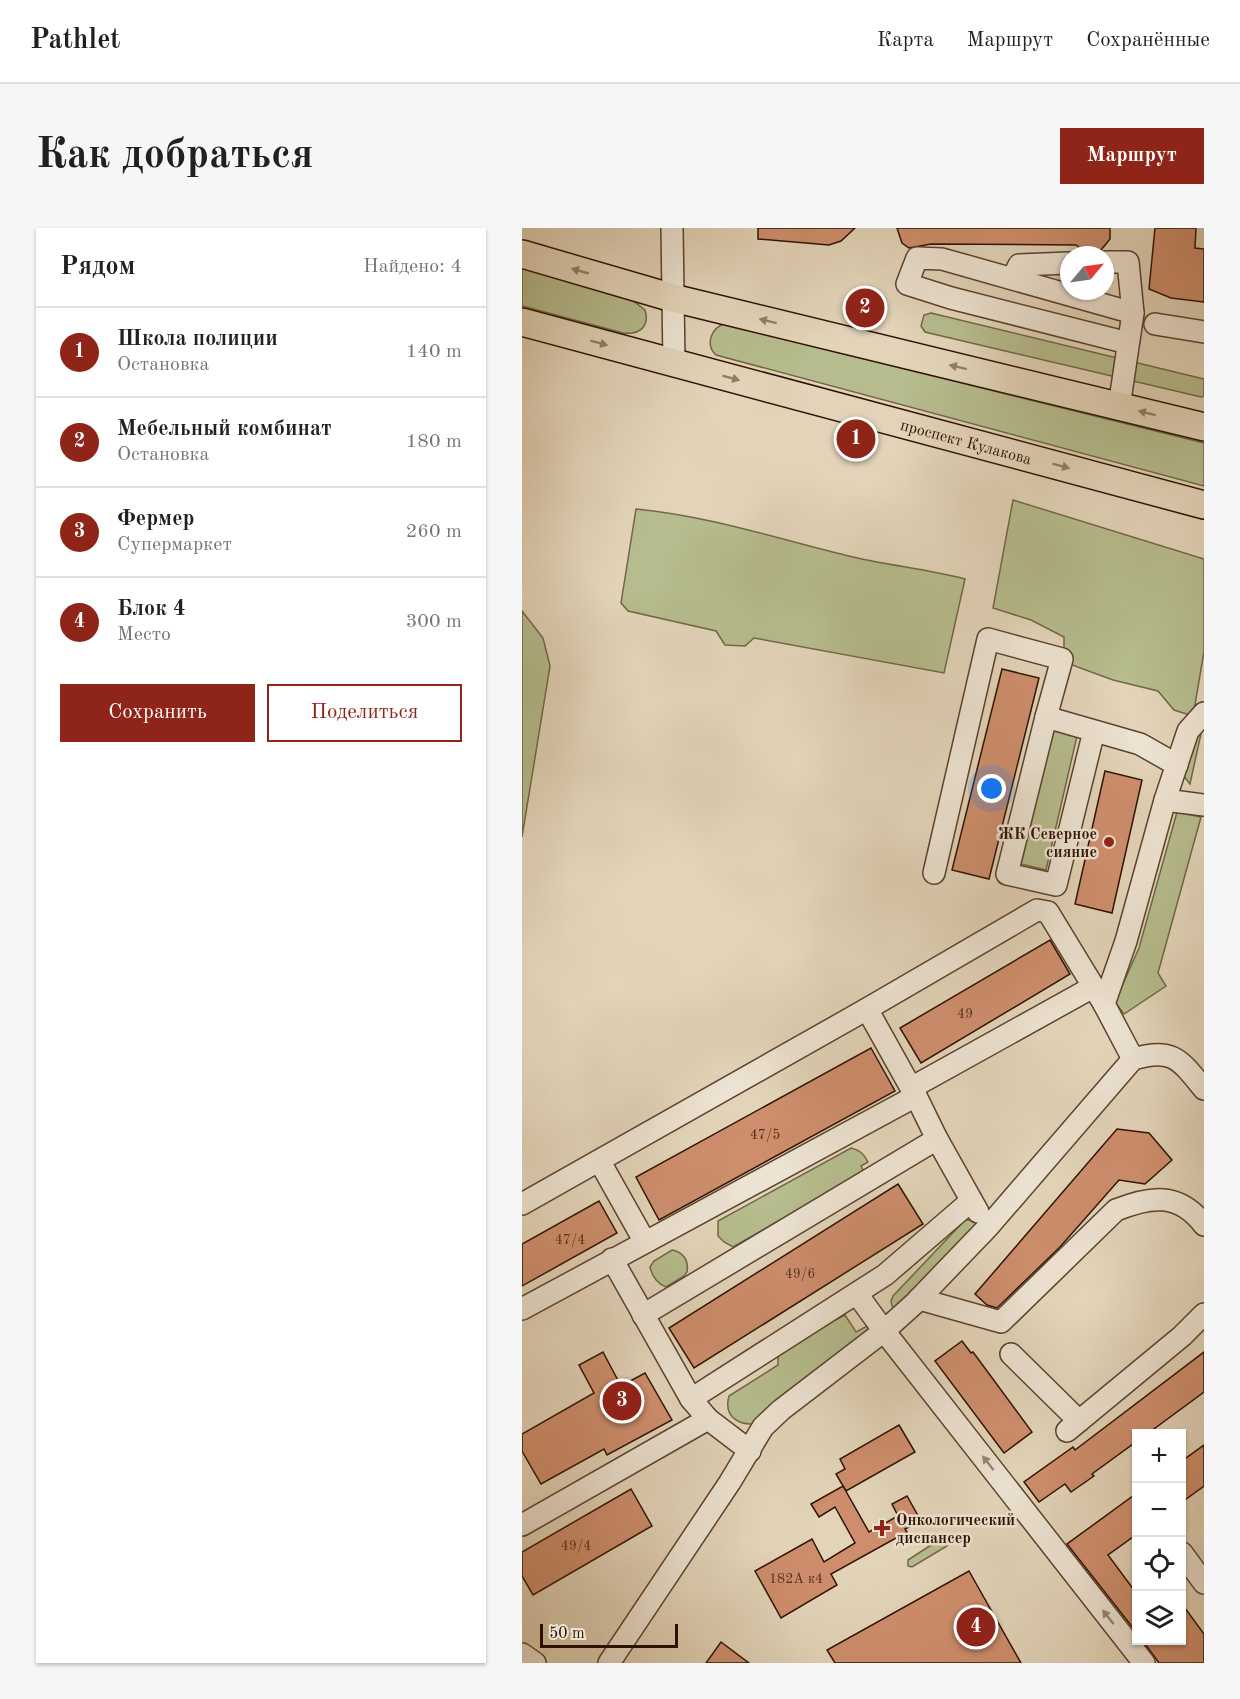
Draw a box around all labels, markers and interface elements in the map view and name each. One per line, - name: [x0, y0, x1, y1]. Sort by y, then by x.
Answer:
- text: Pathlet: [30, 27, 121, 55]
- text: Карта: [877, 30, 934, 51]
- text: Маршрут: [967, 30, 1053, 51]
- text: Сохранённые: [1086, 30, 1210, 51]
- button: Маршрут: [1060, 128, 1204, 184]
- text: Как добраться: [36, 135, 313, 177]
- north arrow: [1060, 246, 1114, 300]
- text: Рядом: [60, 254, 135, 280]
- text: Найдено: 4: [363, 257, 462, 277]
- one-way arrow: [571, 266, 589, 275]
- pin: 2: [846, 286, 884, 331]
- one-way arrow: [759, 315, 778, 325]
- text: Школа полиции: [117, 328, 278, 350]
- one-way arrow: [590, 338, 608, 348]
- text: 1: [74, 342, 85, 362]
- text: 140 m: [406, 342, 462, 362]
- text: Остановка: [117, 355, 209, 375]
- one-way arrow: [949, 362, 967, 372]
- one-way arrow: [722, 374, 740, 383]
- one-way arrow: [1138, 408, 1156, 418]
- pin: 1: [836, 416, 876, 462]
- text: Мебельный комбинат: [117, 418, 332, 440]
- street label: проспект Кулакова: [898, 418, 1033, 468]
- text: 2: [74, 432, 85, 452]
- text: 180 m: [406, 432, 462, 452]
- text: Остановка: [117, 445, 209, 465]
- one-way arrow: [1052, 462, 1070, 472]
- text: Фермер: [117, 508, 195, 530]
- text: 3: [74, 522, 85, 542]
- text: 260 m: [406, 522, 462, 542]
- text: Супермаркет: [117, 535, 232, 555]
- text: Блок 4: [117, 598, 186, 620]
- text: 4: [74, 612, 85, 632]
- text: 300 m: [406, 612, 462, 632]
- text: Место: [117, 625, 171, 645]
- button: Сохранить: [60, 684, 255, 742]
- button: Поделиться: [267, 684, 462, 742]
- your location: [977, 774, 1006, 803]
- place label: ЖК Северное сияние: [998, 827, 1097, 861]
- marker: ЖК Северное сияние: [1102, 835, 1116, 849]
- house number: 49: [957, 1007, 973, 1021]
- house number: 47/5: [750, 1128, 780, 1142]
- house number: 47/4: [555, 1233, 585, 1247]
- house number: 49/6: [785, 1267, 815, 1281]
- pin: 3: [602, 1378, 642, 1424]
- map controls: [1132, 1429, 1186, 1645]
- button: +: [1132, 1429, 1186, 1483]
- one-way arrow: [982, 1456, 994, 1471]
- button: −: [1132, 1483, 1186, 1537]
- place label: Онкологический диспансер: [896, 1513, 1015, 1547]
- marker: Онкологический диспансер: [873, 1519, 891, 1537]
- button: locate: [1132, 1537, 1186, 1591]
- house number: 49/4: [561, 1539, 591, 1553]
- house number: 182А к4: [769, 1572, 823, 1586]
- button: layers: [1132, 1591, 1186, 1645]
- pin: 4: [956, 1604, 996, 1650]
- one-way arrow: [1101, 1609, 1114, 1625]
- scale bar: [540, 1621, 678, 1648]
- text: 50 m: [549, 1626, 585, 1642]

